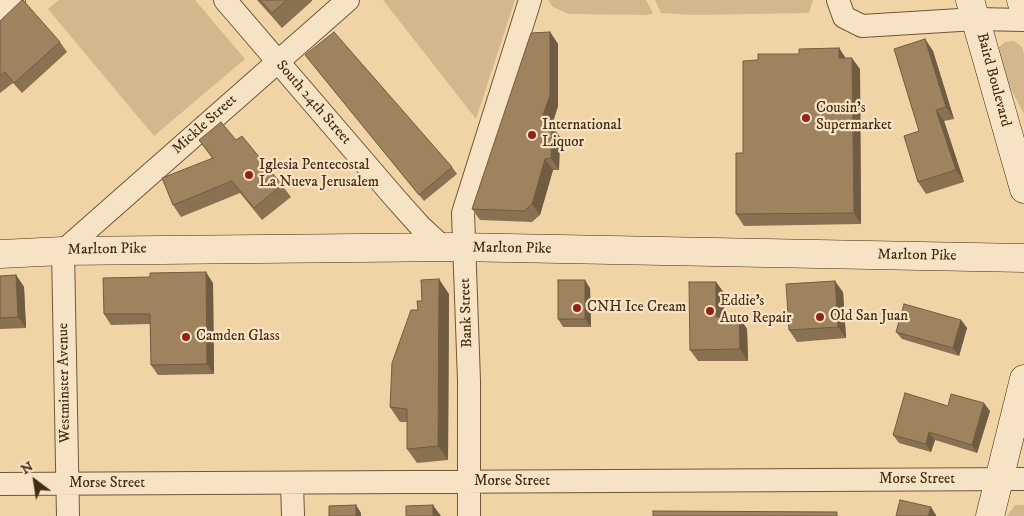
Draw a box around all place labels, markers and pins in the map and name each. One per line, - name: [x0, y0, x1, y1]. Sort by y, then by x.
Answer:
- place label: Cousin's Supermarket: [816, 100, 892, 135]
- marker: Cousin's Supermarket: [800, 112, 812, 124]
- place label: International Liquor: [542, 117, 621, 152]
- marker: International Liquor: [526, 129, 538, 141]
- place label: Iglesia Pentecostal La Nueva Jerusalem: [259, 157, 379, 192]
- marker: Iglesia Pentecostal La Nueva Jerusalem: [243, 169, 255, 181]
- place label: Eddie's Auto Repair: [720, 293, 792, 328]
- place label: CNH Ice Cream: [587, 299, 686, 317]
- marker: CNH Ice Cream: [571, 302, 583, 314]
- marker: Eddie's Auto Repair: [704, 305, 716, 317]
- place label: Old San Juan: [830, 308, 908, 326]
- marker: Old San Juan: [814, 311, 826, 323]
- place label: Camden Glass: [196, 328, 280, 346]
- marker: Camden Glass: [180, 331, 192, 343]

